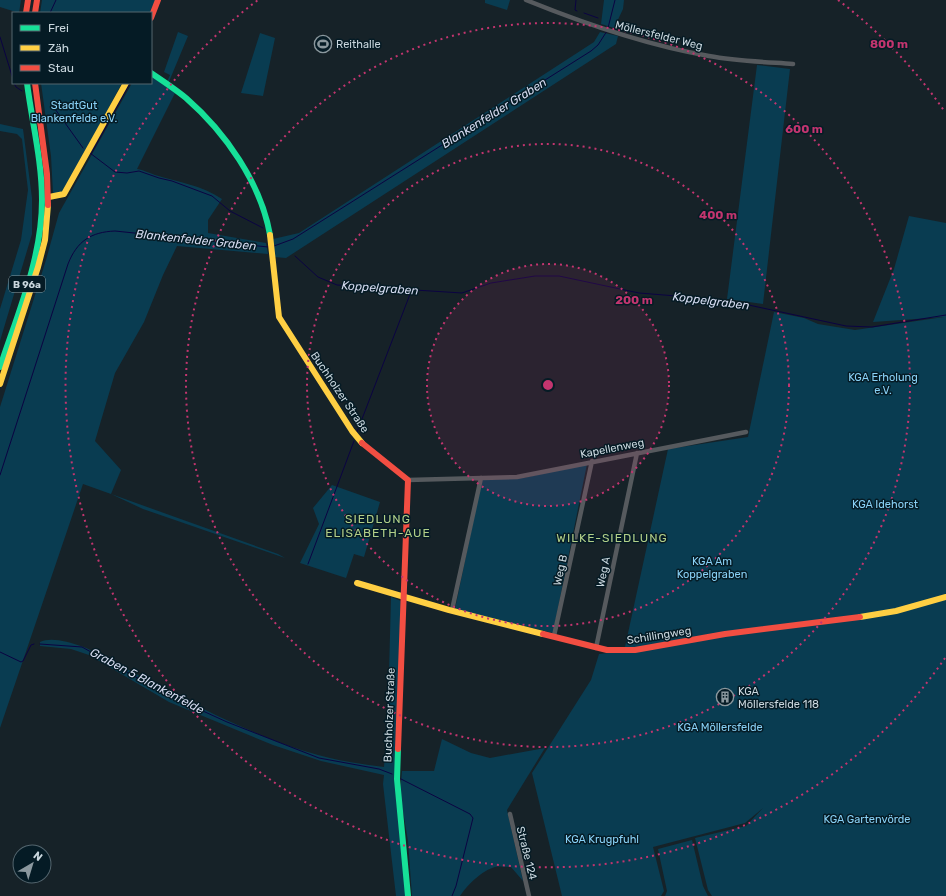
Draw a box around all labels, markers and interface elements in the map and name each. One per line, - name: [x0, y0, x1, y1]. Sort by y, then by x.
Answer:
- legend: [12, 12, 152, 84]
- street label: Möllersfelder Weg: [614, 18, 704, 53]
- text: Frei: [48, 21, 69, 35]
- sports icon: Reithalle: [313, 34, 333, 54]
- text: 800 m: [870, 37, 908, 51]
- place label: Reithalle: [336, 38, 381, 51]
- text: Zäh: [48, 41, 69, 55]
- text: Stau: [48, 61, 74, 75]
- water label: Blankenfelder Graben: [439, 75, 549, 151]
- park label: StadtGut Blankenfelde e.V.: [31, 99, 118, 125]
- text: 600 m: [785, 122, 823, 136]
- text: 400 m: [699, 208, 737, 222]
- water label: Blankenfelder Graben: [135, 227, 257, 253]
- road number: B 96a: [9, 276, 45, 292]
- water label: Koppelgraben: [341, 278, 419, 298]
- water label: Koppelgraben: [672, 289, 750, 313]
- text: 200 m: [615, 293, 653, 307]
- street label: Buchholzer Straße: [308, 349, 371, 435]
- park label: KGA Erholung e.V.: [848, 371, 918, 397]
- centre of rings: [541, 378, 555, 392]
- street label: Kapellenweg: [579, 436, 645, 461]
- park label: KGA Idehorst: [852, 498, 919, 511]
- district label: SIEDLUNG ELISABETH-AUE: [325, 512, 431, 540]
- district label: WILKE-SIEDLUNG: [556, 531, 668, 545]
- street label: Weg B: [551, 553, 570, 587]
- street label: Weg A: [594, 555, 613, 589]
- park label: KGA Am Koppelgraben: [677, 555, 747, 581]
- street label: Schillingweg: [626, 624, 692, 647]
- water label: Graben 5 Blankenfelde: [88, 645, 207, 717]
- street label: Buchholzer Straße: [381, 667, 398, 763]
- place label: KGA Möllersfelde 118: [738, 685, 819, 711]
- building icon: KGA Möllersfelde 118: [715, 687, 735, 707]
- park label: KGA Möllersfelde: [677, 721, 763, 734]
- park label: KGA Gartenvörde: [823, 813, 911, 826]
- street label: Straße 124: [514, 825, 539, 881]
- park label: KGA Krugpfuhl: [565, 833, 639, 846]
- north arrow: [12, 844, 52, 884]
- text: N: [31, 849, 45, 864]

